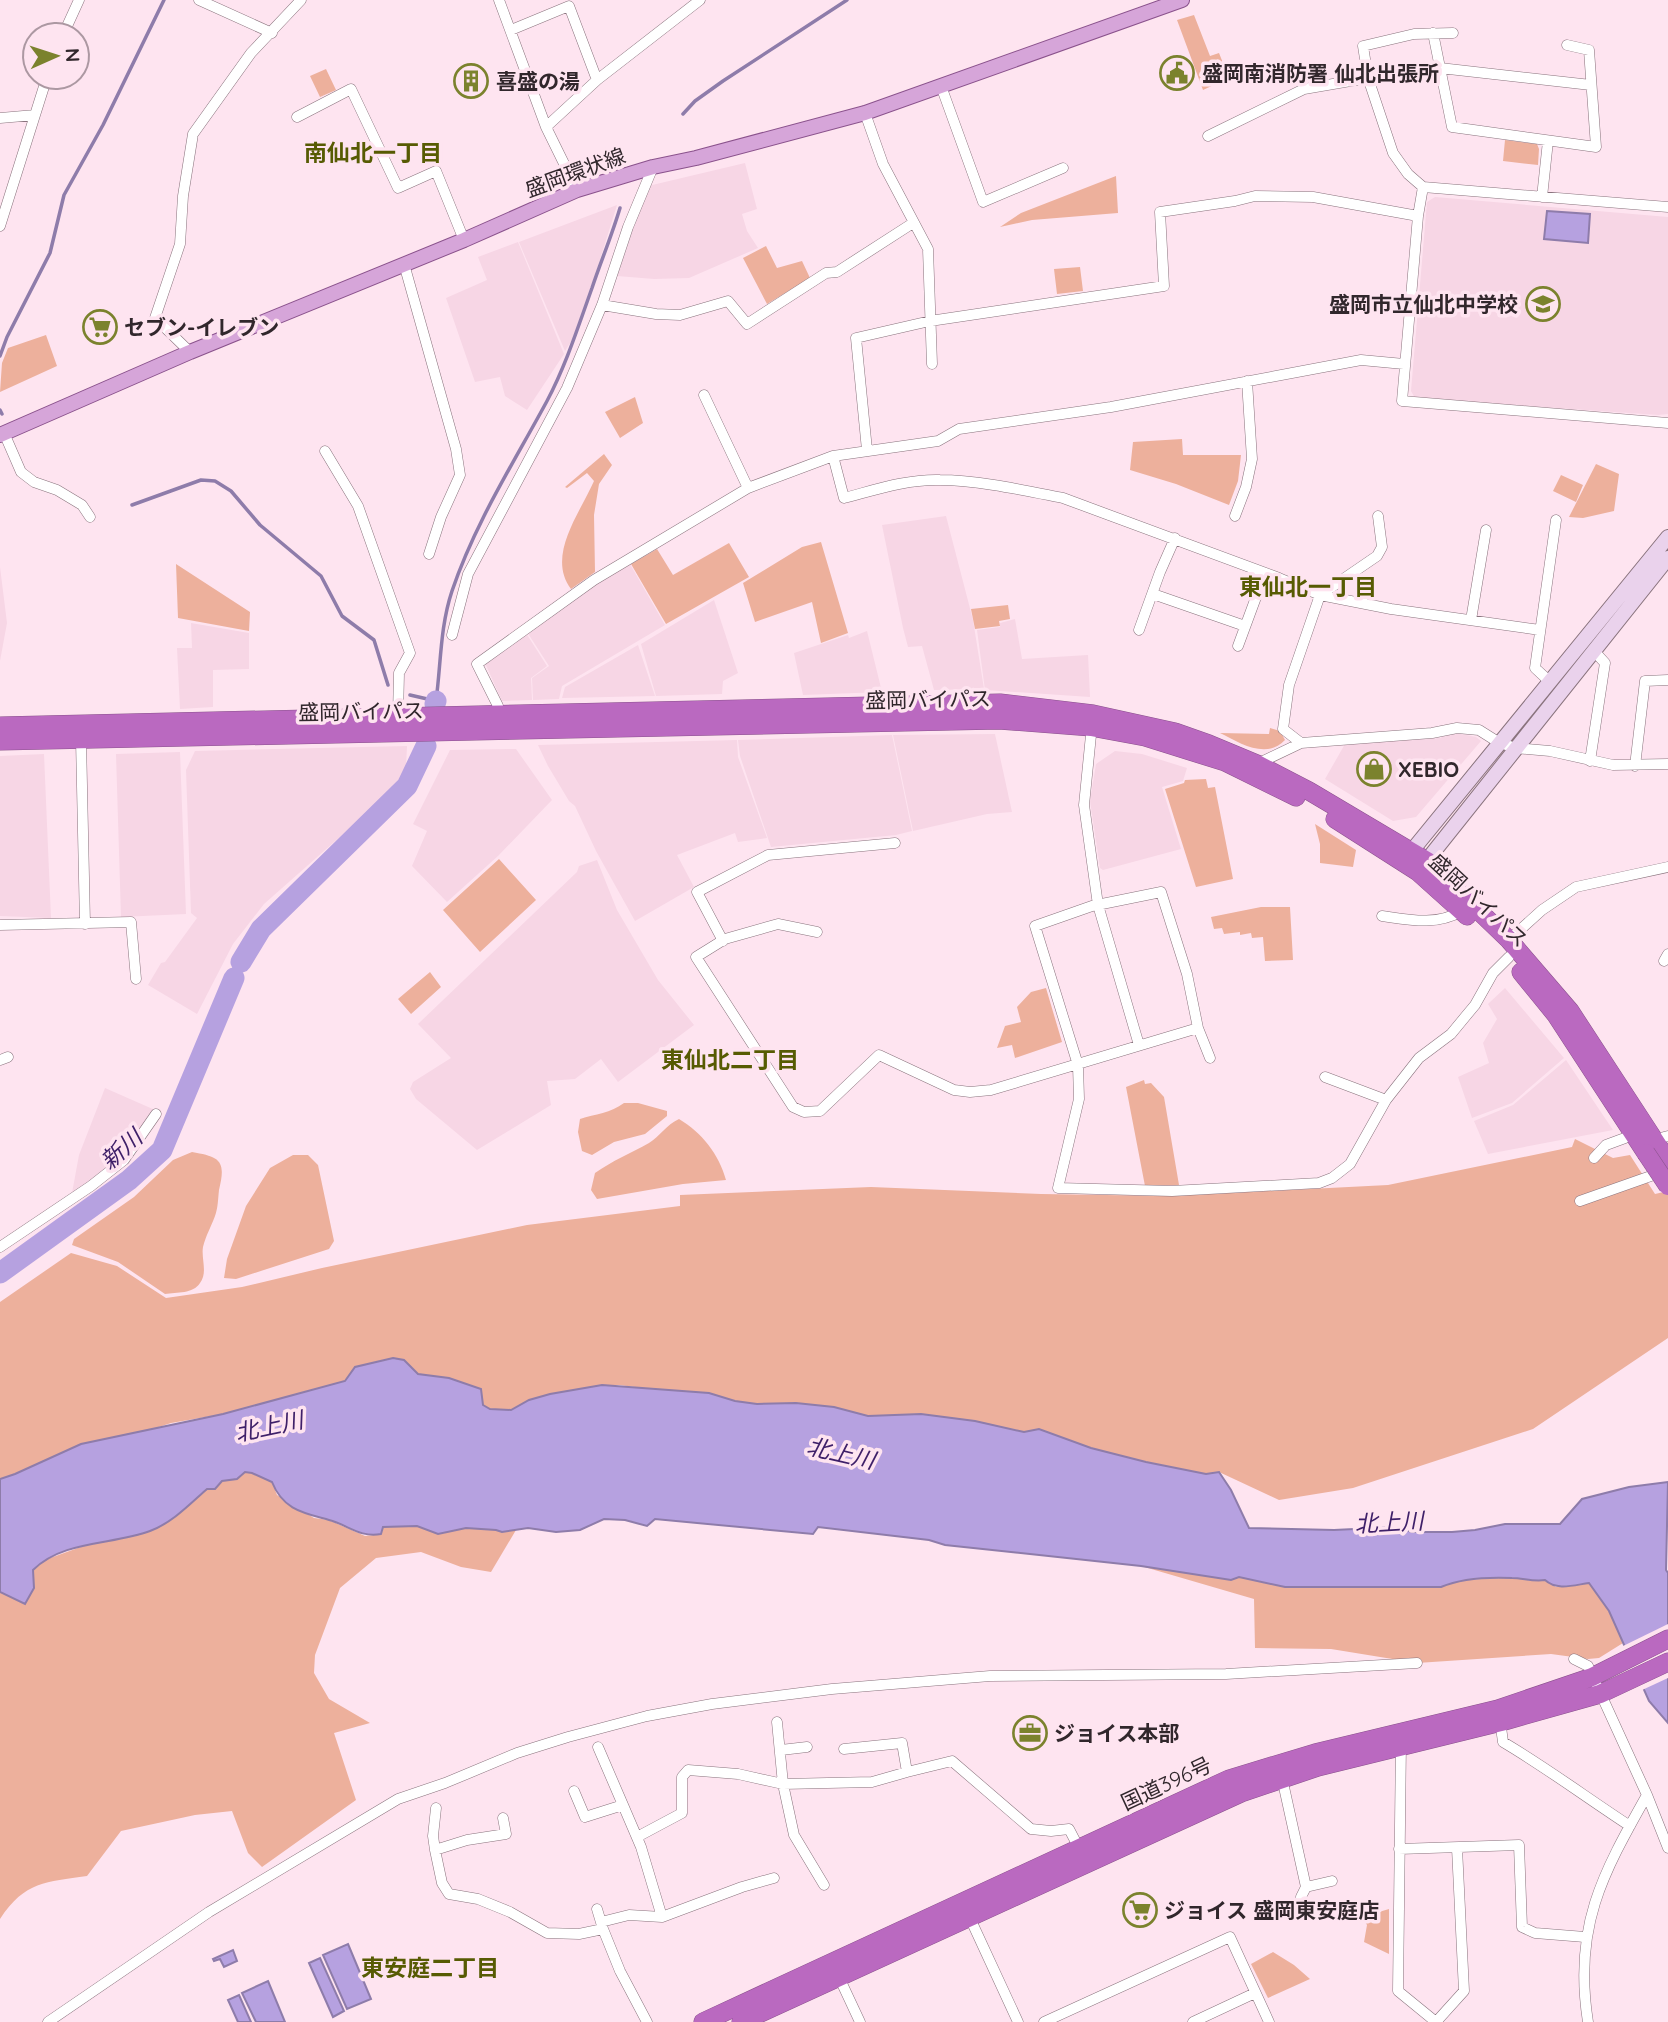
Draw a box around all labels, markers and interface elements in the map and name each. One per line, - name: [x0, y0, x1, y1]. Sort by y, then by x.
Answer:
- north arrow: [21, 21, 91, 91]
- text: N: [61, 48, 85, 63]
- public building icon: 盛岡南消防署 仙北出張所: [1158, 54, 1196, 92]
- place label: 盛岡南消防署 仙北出張所: [1202, 60, 1439, 86]
- building icon: 喜盛の湯: [452, 62, 490, 100]
- place label: 喜盛の湯: [496, 68, 580, 94]
- district label: 南仙北一丁目: [304, 138, 442, 167]
- street label: 盛岡環状線: [521, 142, 629, 202]
- school or university icon: 盛岡市立仙北中学校: [1524, 285, 1562, 323]
- place label: 盛岡市立仙北中学校: [1329, 291, 1518, 317]
- supermarket icon: セブン-イレブン: [81, 308, 119, 346]
- place label: セブン-イレブン: [124, 314, 279, 340]
- district label: 東仙北一丁目: [1239, 572, 1377, 601]
- street label: 盛岡バイパス: [865, 685, 991, 713]
- street label: 盛岡バイパス: [298, 697, 424, 725]
- shop icon: XEBIO: [1355, 750, 1393, 788]
- place label: XEBIO: [1398, 756, 1459, 782]
- street label: 盛岡バイパス: [1424, 848, 1534, 952]
- district label: 東仙北二丁目: [661, 1045, 799, 1074]
- water label: 新川: [94, 1121, 150, 1175]
- water label: 北上川: [232, 1404, 309, 1447]
- water label: 北上川: [804, 1431, 881, 1476]
- water label: 北上川: [1354, 1506, 1427, 1538]
- office icon: ジョイス本部: [1011, 1714, 1049, 1752]
- place label: ジョイス本部: [1054, 1720, 1179, 1746]
- street label: 国道396号: [1117, 1751, 1215, 1815]
- supermarket icon: ジョイス 盛岡東安庭店: [1121, 1891, 1159, 1929]
- place label: ジョイス 盛岡東安庭店: [1164, 1897, 1379, 1923]
- district label: 東安庭二丁目: [361, 1953, 499, 1982]

